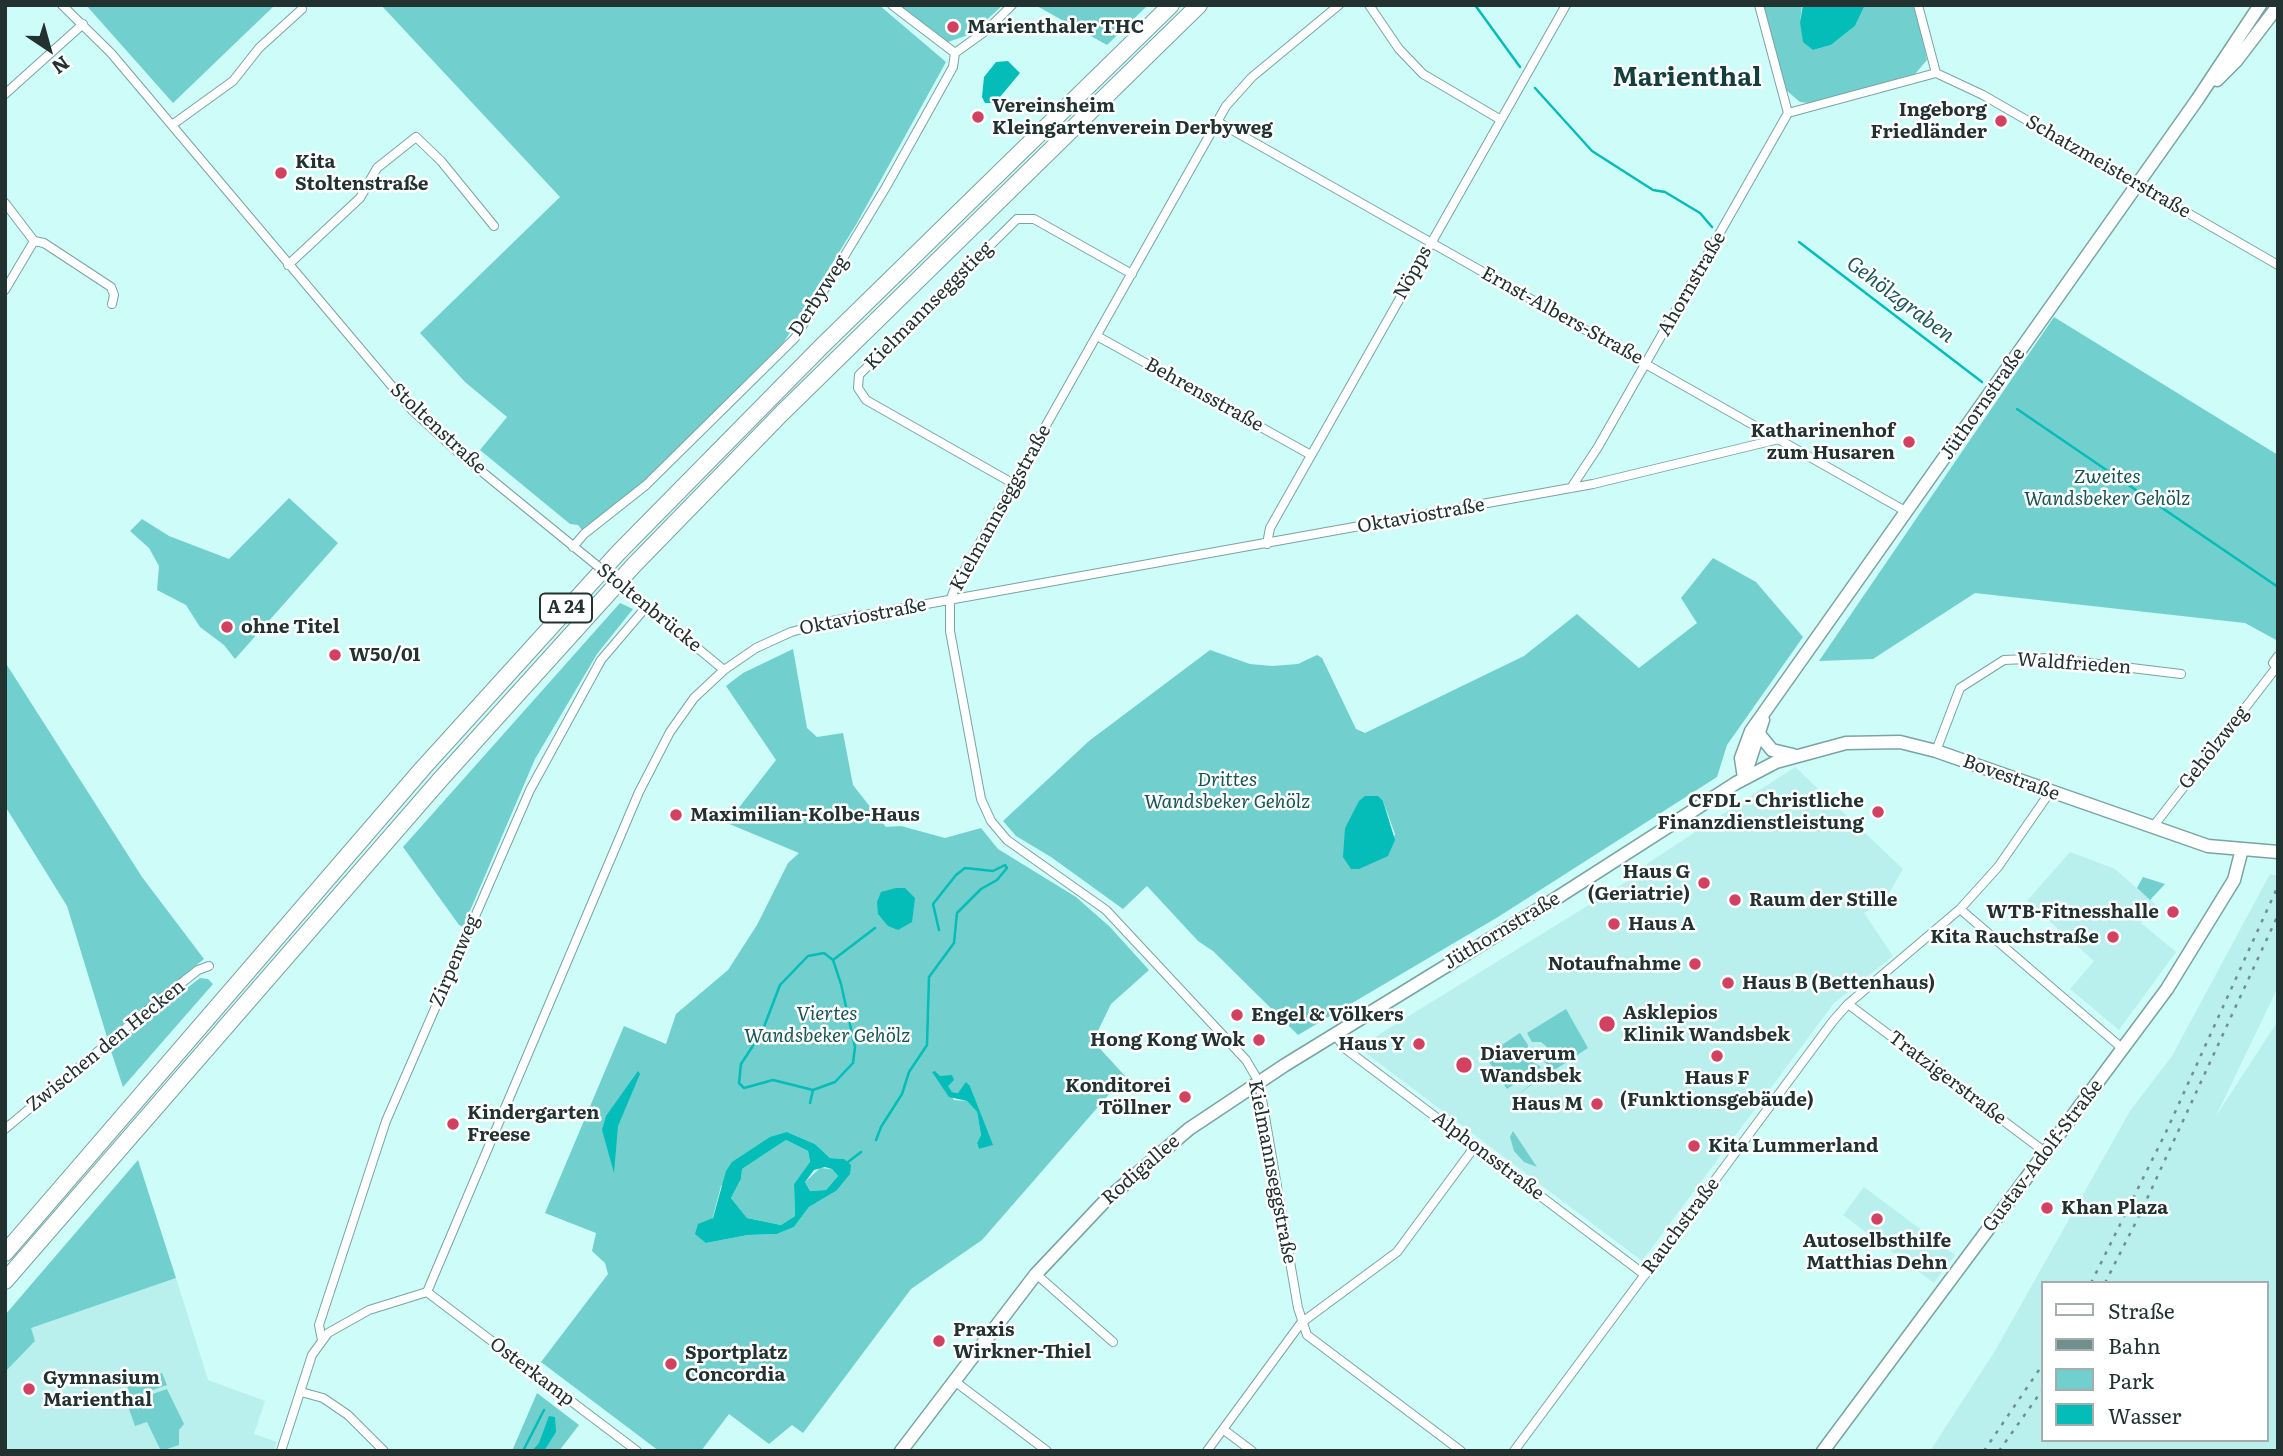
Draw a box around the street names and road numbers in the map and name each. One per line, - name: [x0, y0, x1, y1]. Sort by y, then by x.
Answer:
- street label: Schatzmeisterstraße: [2021, 110, 2195, 224]
- street label: Ahornstraße: [1653, 228, 1731, 340]
- street label: Kielmannseggstieg: [860, 237, 998, 375]
- street label: Nöpps: [1389, 242, 1437, 304]
- street label: Derbyweg: [785, 251, 853, 341]
- street label: Ernst-Albers-Straße: [1477, 262, 1647, 370]
- street label: Jüthornstraße: [1936, 344, 2030, 464]
- street label: Behrensstraße: [1141, 353, 1267, 437]
- street label: Stoltenstraße: [385, 379, 491, 479]
- street label: Kielmannseggstraße: [946, 421, 1056, 595]
- street label: Oktaviostraße: [1356, 494, 1486, 538]
- street label: Stoltenbrücke: [592, 559, 706, 657]
- road number: A 24: [540, 594, 592, 622]
- street label: Oktaviostraße: [798, 594, 928, 640]
- street label: Waldfrieden: [2016, 649, 2132, 679]
- street label: Gehölzweg: [2174, 702, 2254, 794]
- street label: Bovestraße: [1959, 750, 2063, 806]
- street label: Jüthornstraße: [1440, 887, 1564, 975]
- street label: Zirpenweg: [425, 912, 485, 1010]
- street label: Zwischen den Hecken: [22, 975, 190, 1117]
- street label: Tratzigerstraße: [1883, 1026, 2011, 1130]
- street label: Gustav-Adolf-Straße: [1978, 1075, 2108, 1237]
- street label: Kielmannseggstraße: [1243, 1078, 1301, 1266]
- street label: Alphonsstraße: [1428, 1107, 1548, 1205]
- street label: Rodigallee: [1098, 1130, 1184, 1210]
- street label: Rauchstraße: [1637, 1173, 1725, 1279]
- street label: Osterkamp: [485, 1333, 579, 1411]

